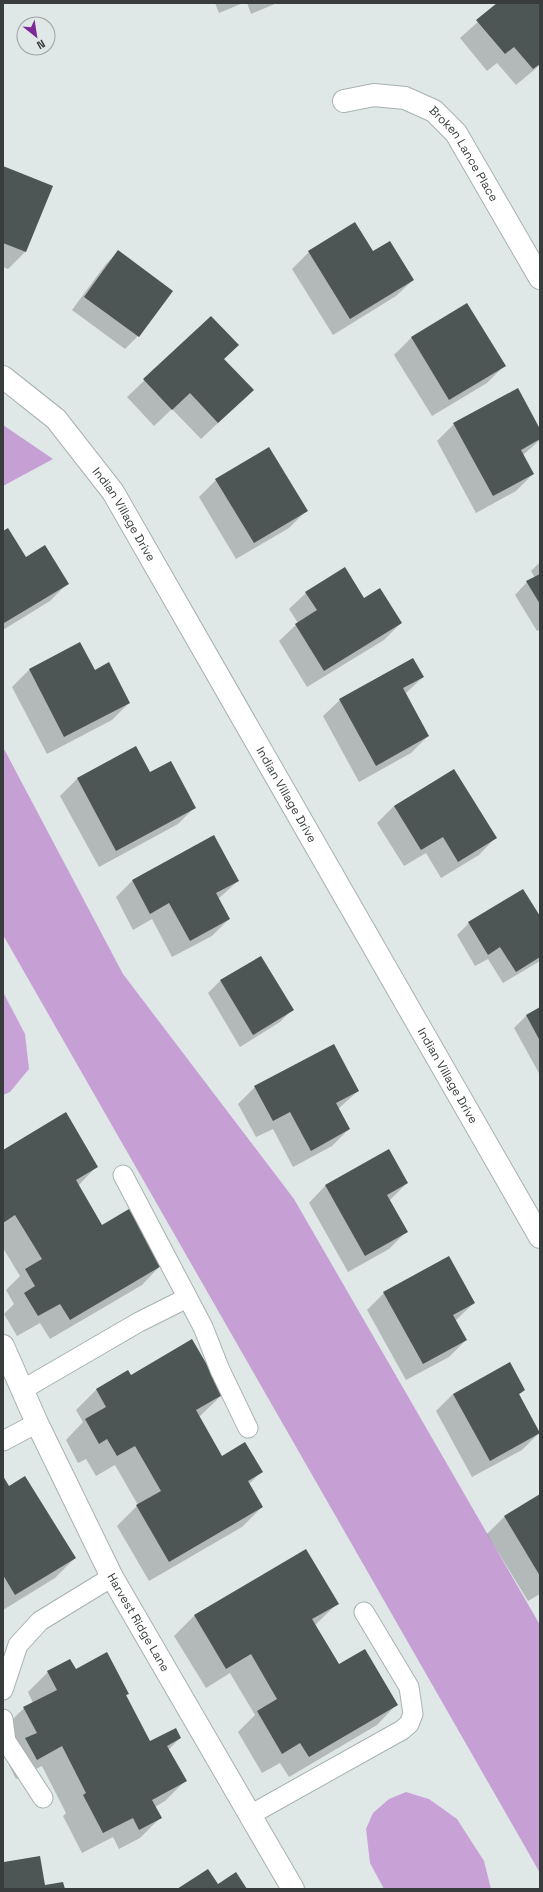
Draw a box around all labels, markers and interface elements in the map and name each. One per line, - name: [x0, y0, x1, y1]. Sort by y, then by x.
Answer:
- north arrow: [16, 16, 56, 56]
- text: N: [34, 37, 48, 53]
- street label: Broken Lance Place: [426, 103, 502, 204]
- street label: Indian Village Drive: [89, 464, 159, 564]
- street label: Indian Village Drive: [253, 744, 320, 845]
- street label: Indian Village Drive: [414, 1025, 481, 1126]
- street label: Harvest Ridge Lane: [103, 1570, 173, 1675]

